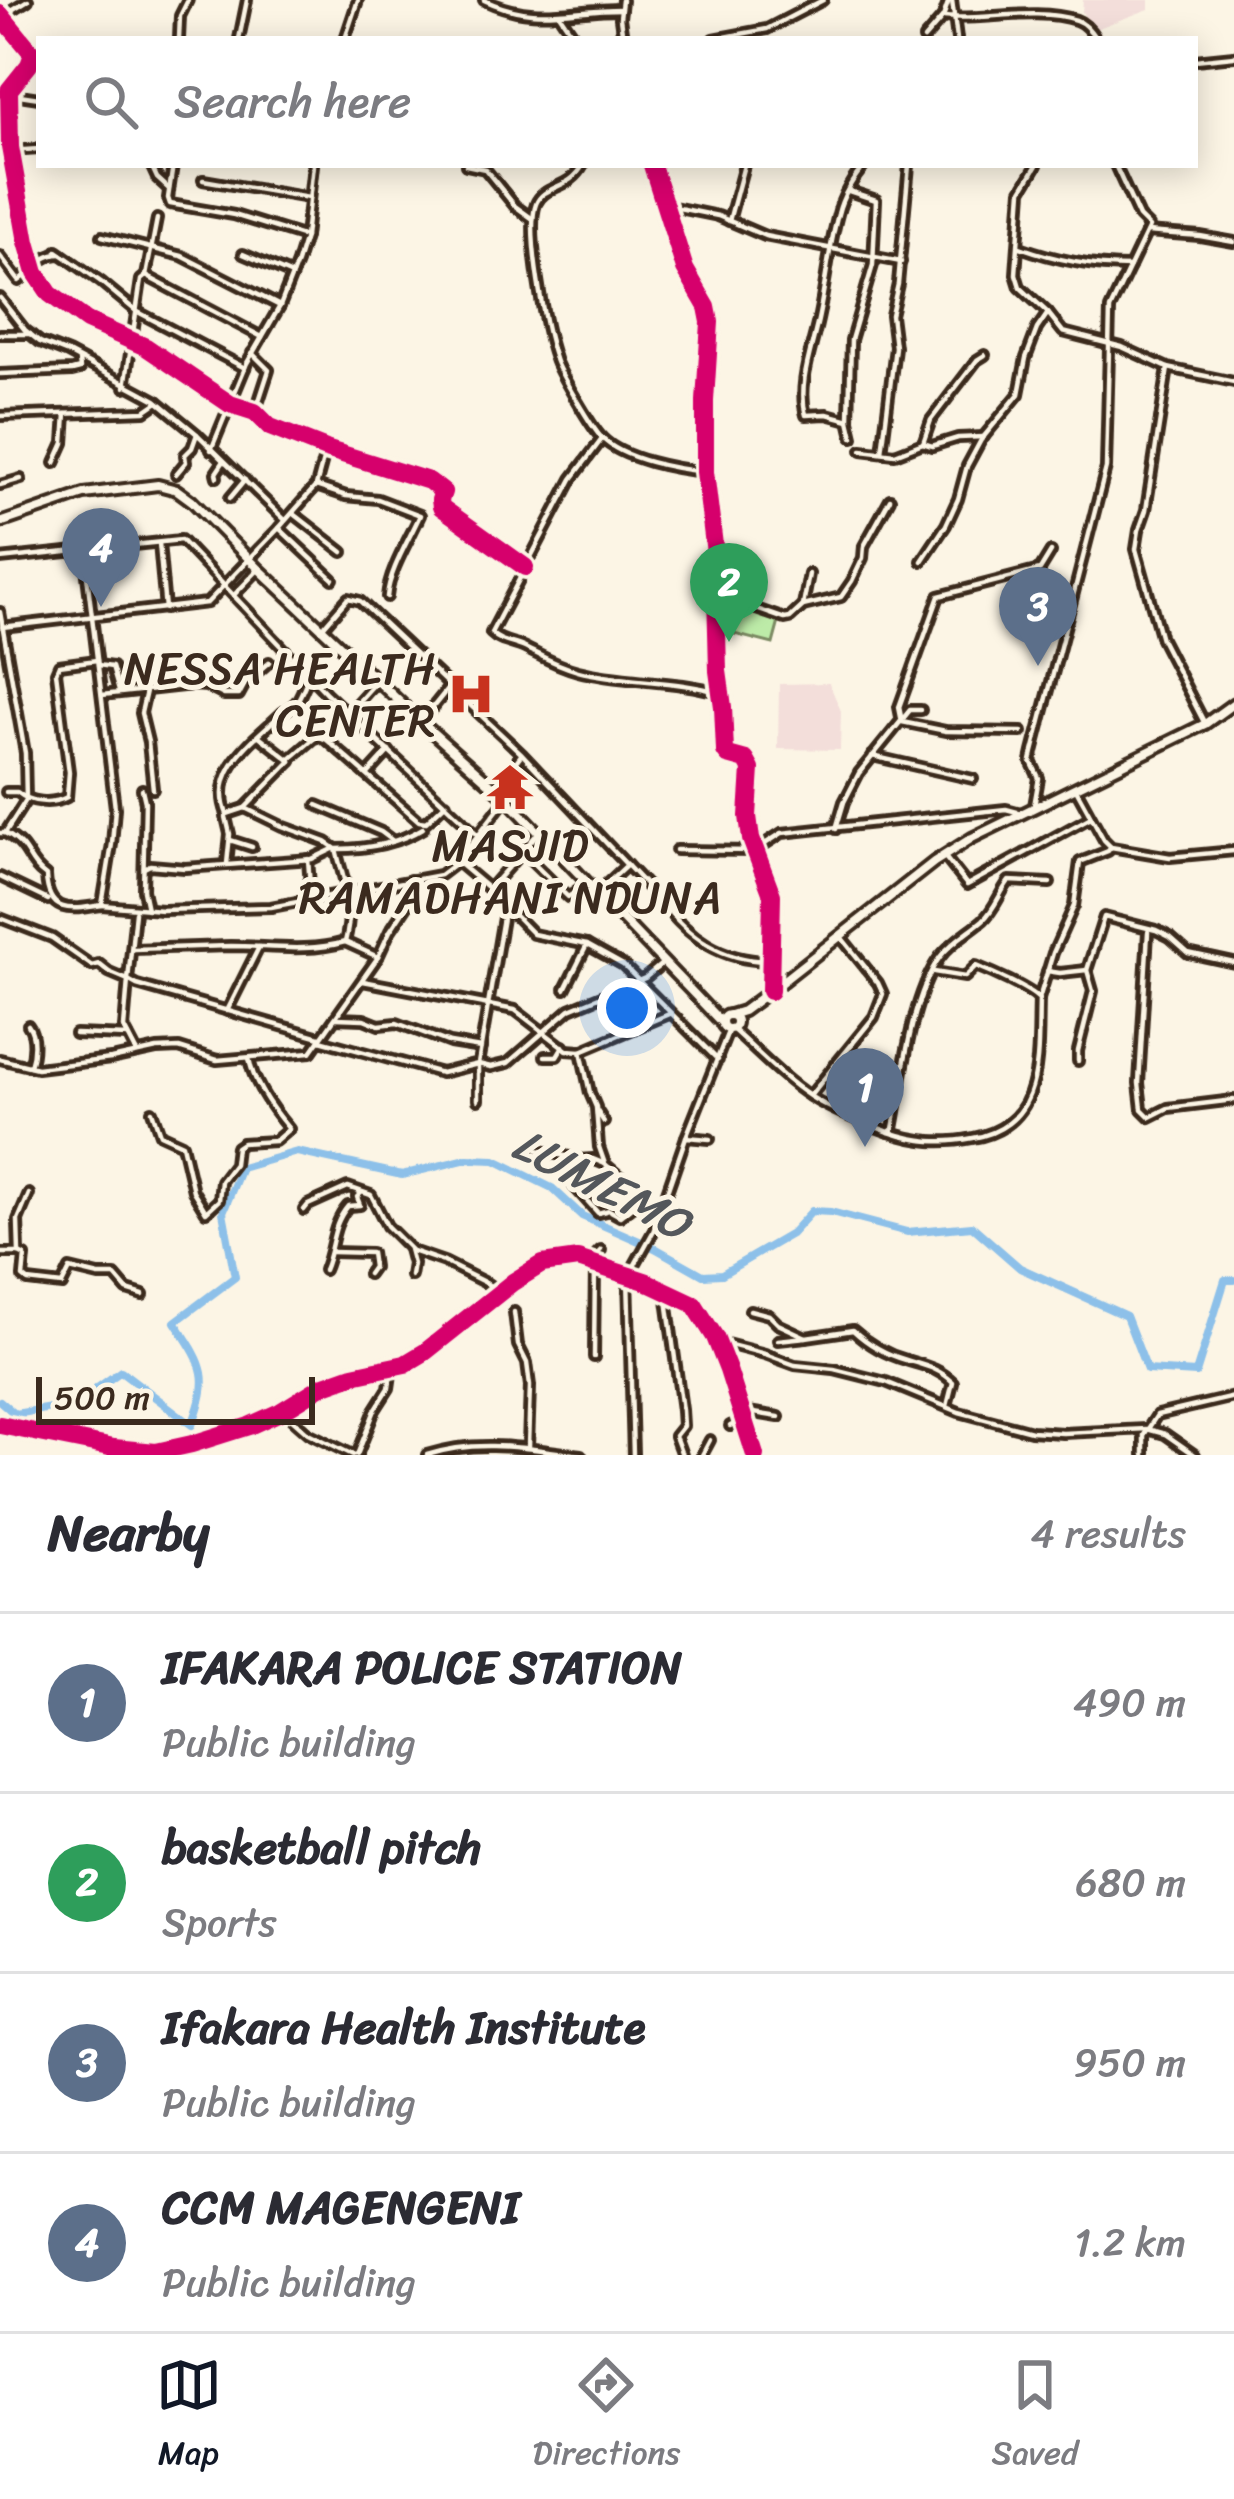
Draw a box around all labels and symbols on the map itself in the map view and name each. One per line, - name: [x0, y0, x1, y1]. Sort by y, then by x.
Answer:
- pin: 4: [62, 508, 140, 607]
- pin: 2: [690, 543, 768, 642]
- pin: 3: [999, 567, 1077, 666]
- place label: NESSA HEALTH CENTER: [124, 629, 435, 761]
- hospital icon: NESSA HEALTH CENTER: [446, 669, 496, 719]
- temple icon: MASJID RAMADHANI NDUNA: [485, 762, 535, 812]
- place label: MASJID RAMADHANI NDUNA: [299, 806, 721, 938]
- your location: [597, 978, 657, 1038]
- pin: 1: [826, 1048, 904, 1147]
- water label: LUMEMO: [497, 1102, 710, 1267]
- scale bar: [36, 1371, 315, 1424]

